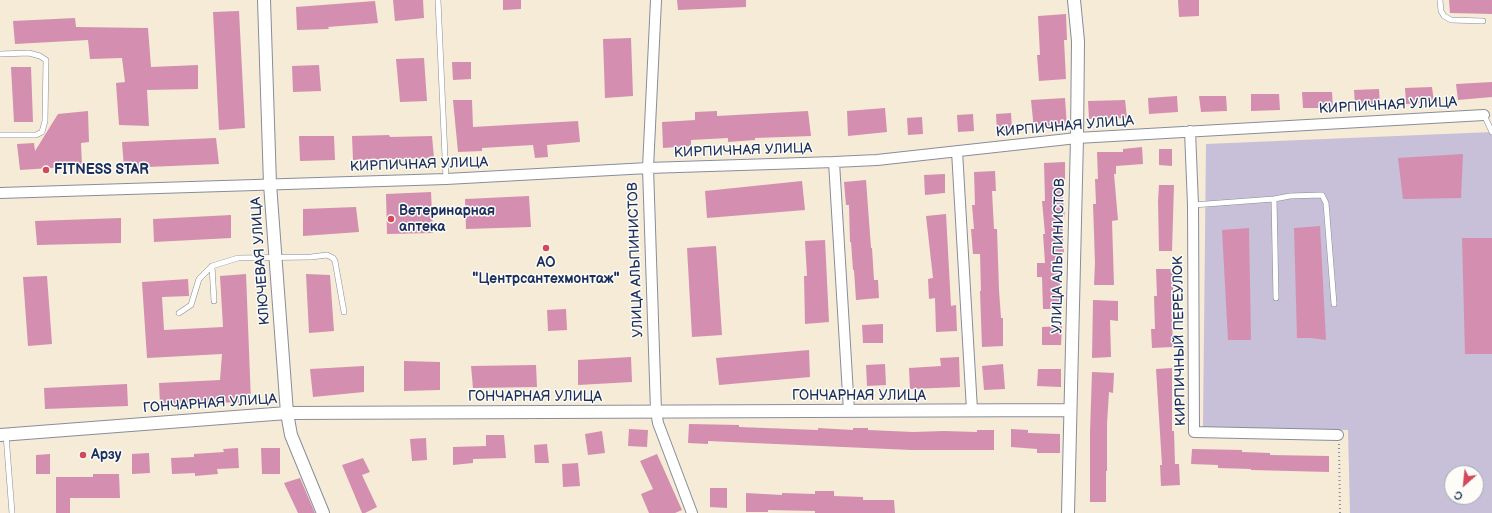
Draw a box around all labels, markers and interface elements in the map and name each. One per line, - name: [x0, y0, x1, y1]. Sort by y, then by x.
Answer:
- street label: КИРПИЧНАЯ УЛИЦА: [1318, 94, 1458, 118]
- street label: КИРПИЧНАЯ УЛИЦА: [995, 113, 1135, 141]
- street label: КИРПИЧНАЯ УЛИЦА: [674, 140, 812, 162]
- street label: КИРПИЧНАЯ УЛИЦА: [350, 154, 488, 176]
- place label: FITNESS STAR: [54, 162, 149, 178]
- marker: FITNESS STAR: [41, 165, 51, 175]
- street label: УЛИЦА АЛЬПИНИСТОВ: [1049, 178, 1069, 334]
- street label: УЛИЦА АЛЬПИНИСТОВ: [625, 182, 647, 338]
- street label: КЛЮЧЕВАЯ УЛИЦА: [248, 196, 274, 326]
- place label: Ветеринарная аптека: [399, 203, 495, 236]
- marker: Ветеринарная аптека: [386, 214, 396, 224]
- marker: АО "Центрсантехмонтаж": [541, 243, 551, 253]
- place label: АО "Центрсантехмонтаж": [472, 255, 620, 288]
- street label: КИРПИЧНЫЙ ПЕРЕУЛОК: [1170, 256, 1190, 426]
- street label: ГОНЧАРНАЯ УЛИЦА: [792, 388, 926, 404]
- street label: ГОНЧАРНАЯ УЛИЦА: [468, 389, 602, 405]
- street label: ГОНЧАРНАЯ УЛИЦА: [143, 391, 277, 417]
- place label: Арзу: [91, 447, 121, 463]
- marker: Арзу: [78, 450, 88, 460]
- north arrow: [1444, 465, 1484, 505]
- text: С: [1452, 488, 1465, 503]

